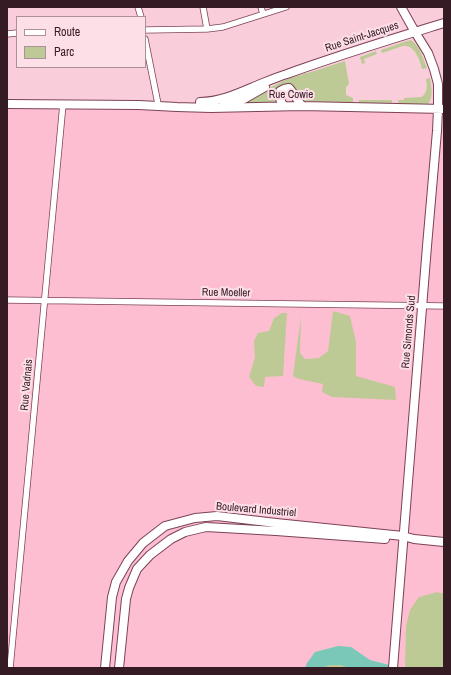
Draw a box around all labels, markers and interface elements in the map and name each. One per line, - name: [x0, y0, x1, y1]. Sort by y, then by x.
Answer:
- legend: [16, 16, 146, 68]
- street label: Rue Saint-Jacques: [323, 19, 401, 55]
- text: Route: [54, 24, 80, 40]
- text: Parc: [54, 44, 74, 60]
- street label: Rue Cowie: [269, 88, 313, 102]
- street label: Rue Moeller: [202, 286, 250, 300]
- street label: Rue Simonds Sud: [399, 295, 419, 369]
- street label: Rue Vadnais: [18, 359, 36, 411]
- street label: Boulevard Industriel: [215, 500, 297, 520]

